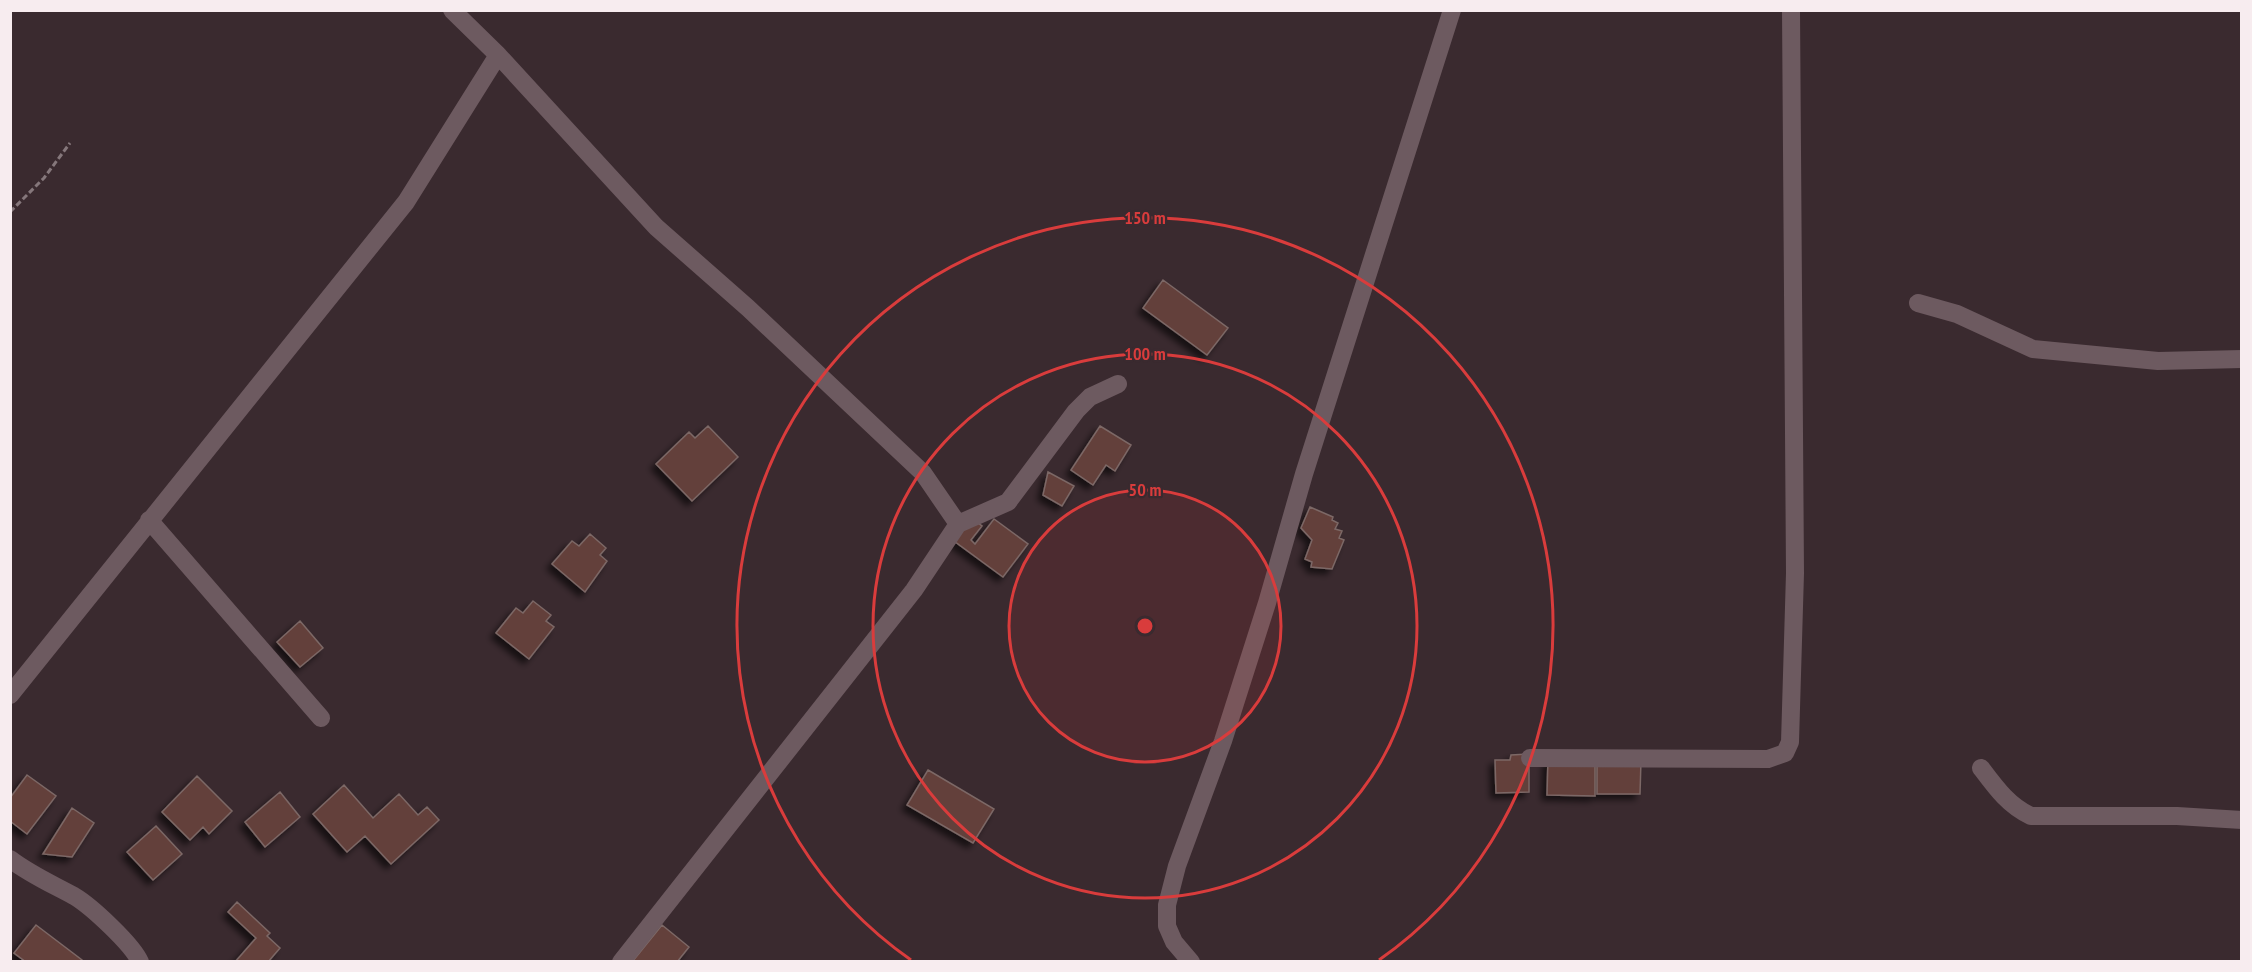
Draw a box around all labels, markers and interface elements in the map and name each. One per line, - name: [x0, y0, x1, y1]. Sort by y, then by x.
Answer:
- text: 150 m: [1124, 206, 1166, 229]
- text: 100 m: [1124, 342, 1166, 365]
- text: 50 m: [1129, 478, 1161, 501]
- centre of rings: [1135, 616, 1155, 636]

